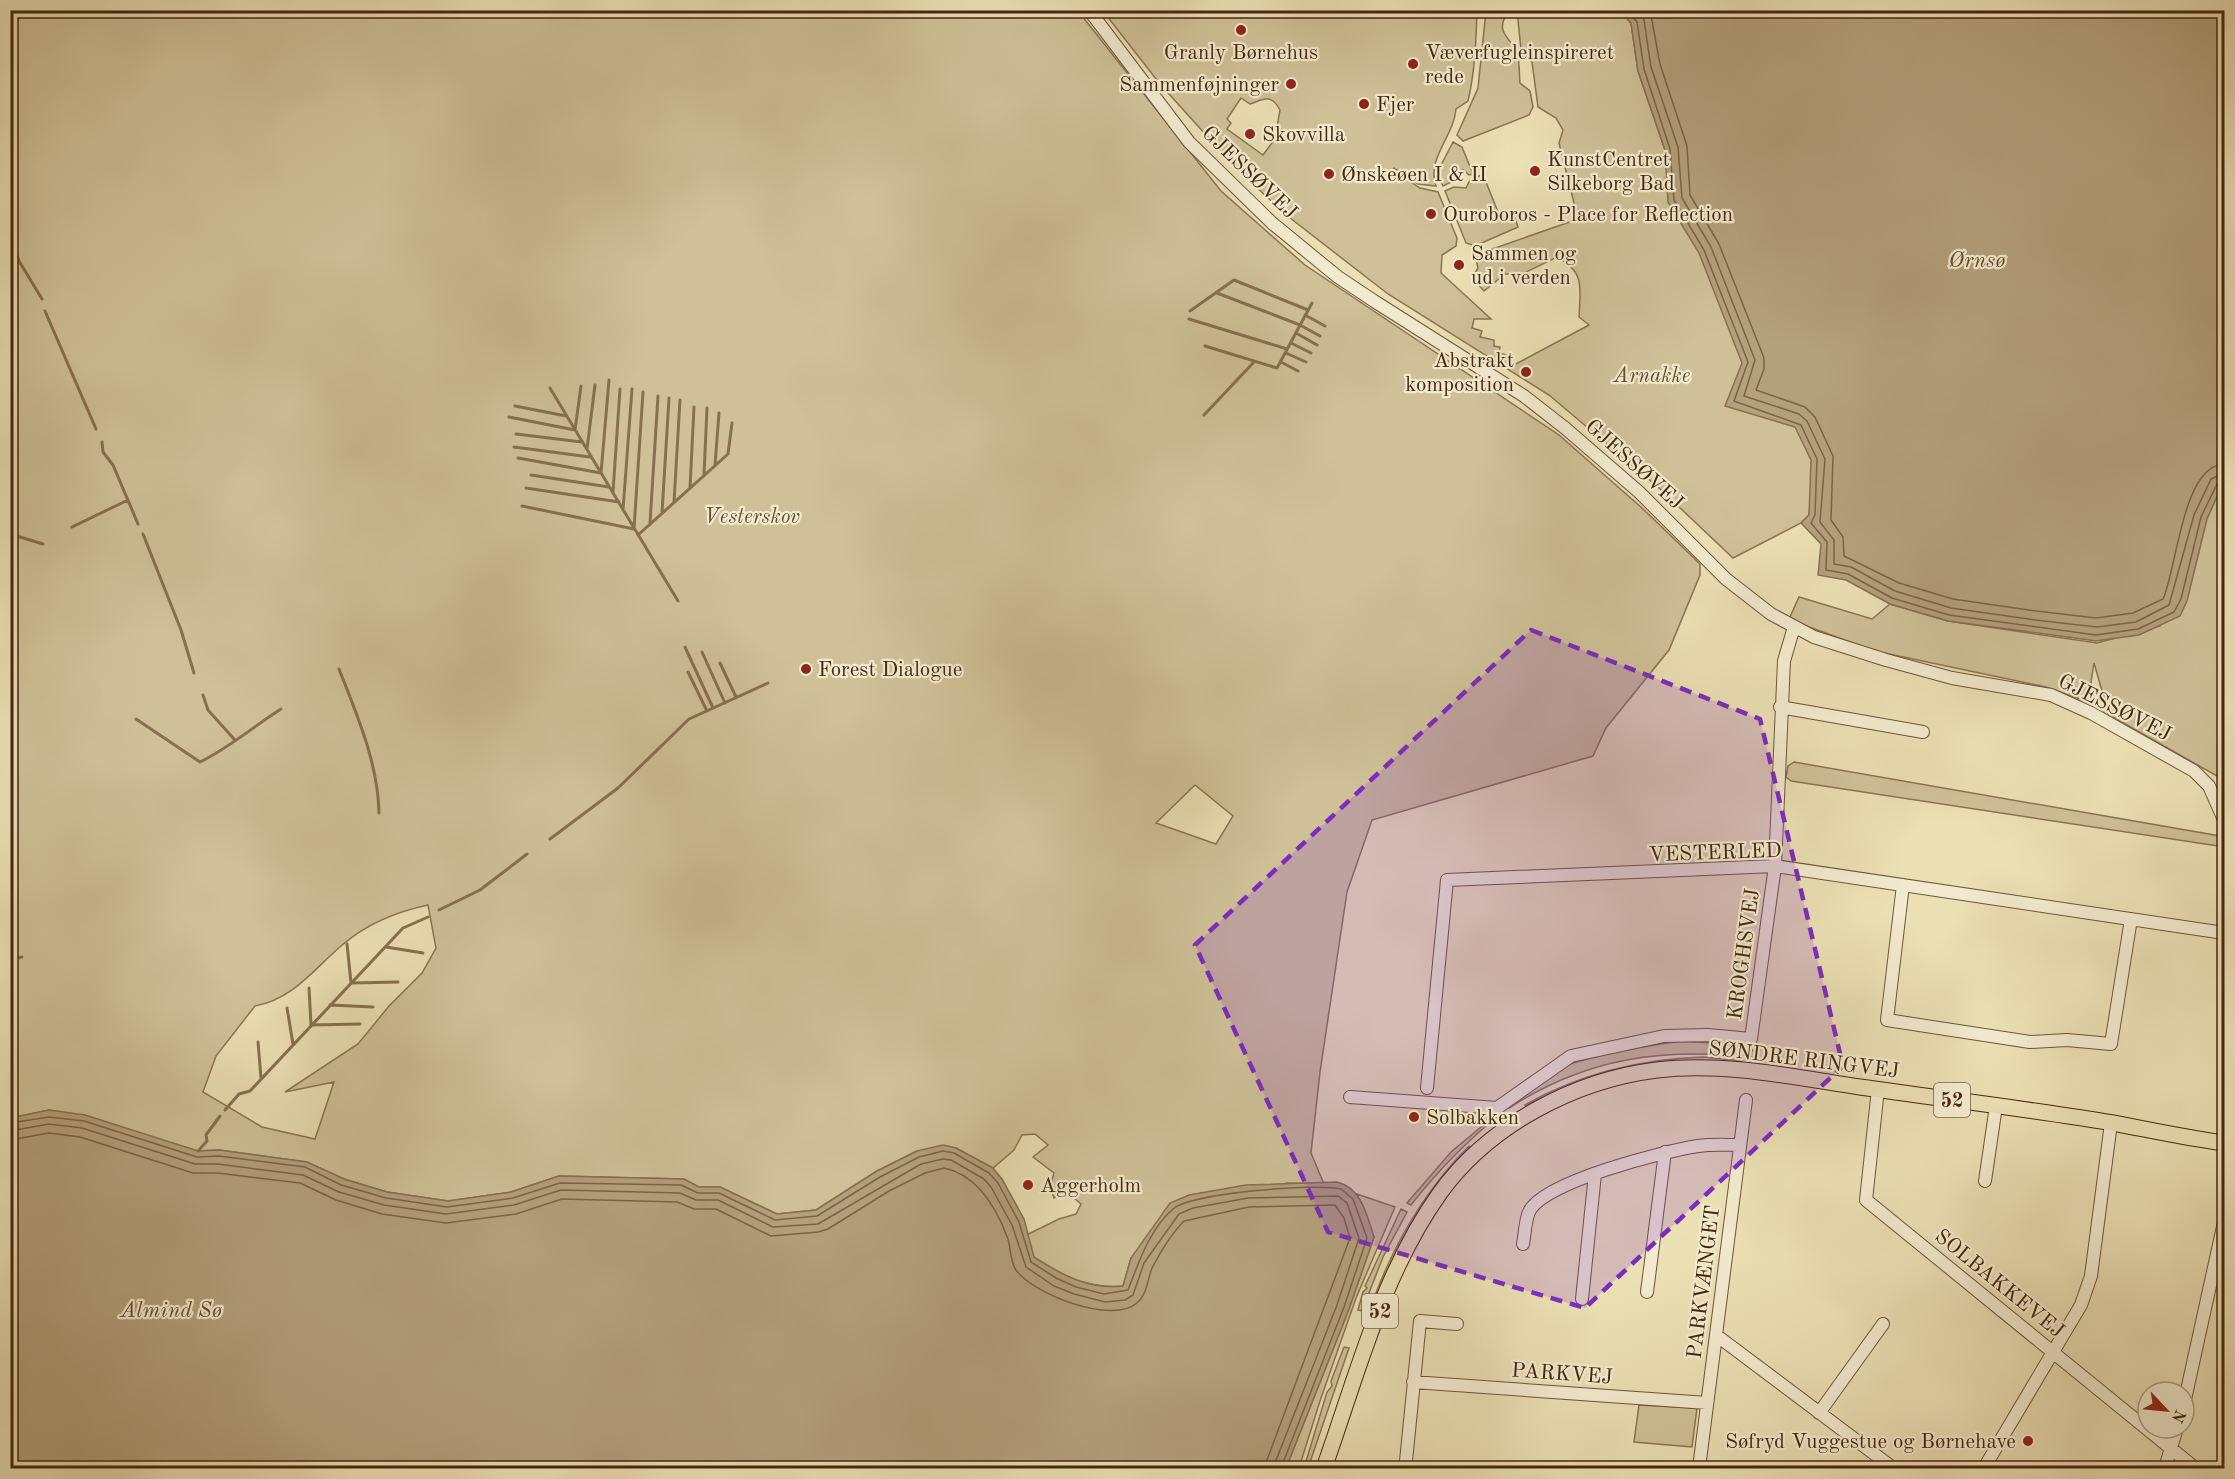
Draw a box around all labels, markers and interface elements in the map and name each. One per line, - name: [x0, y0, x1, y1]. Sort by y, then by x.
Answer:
- marker: Granly Børnehus: [1234, 23, 1248, 37]
- place label: Granly Børnehus: [1164, 43, 1318, 64]
- place label: Væverfugleinspireret rede: [1425, 43, 1614, 88]
- marker: Væverfugleinspireret rede: [1406, 57, 1420, 71]
- place label: Sammenføjninger: [1119, 75, 1279, 96]
- marker: Sammenføjninger: [1284, 77, 1298, 91]
- place label: Fjer: [1376, 95, 1415, 116]
- marker: Fjer: [1357, 97, 1371, 111]
- street label: GJESSØVEJ: [1197, 123, 1301, 224]
- place label: Skovvilla: [1262, 125, 1345, 146]
- marker: Skovvilla: [1243, 127, 1257, 141]
- place label: KunstCentret Silkeborg Bad: [1547, 150, 1675, 195]
- marker: KunstCentret Silkeborg Bad: [1528, 164, 1542, 178]
- place label: Ønskeøen I & II: [1341, 165, 1487, 186]
- marker: Ønskeøen I & II: [1322, 167, 1336, 181]
- place label: Ouroboros - Place for Reflection: [1443, 205, 1733, 226]
- marker: Ouroboros - Place for Reflection: [1424, 207, 1438, 221]
- place label: Sammen og ud i verden: [1471, 244, 1577, 289]
- water label: Ørnsø: [1948, 250, 2006, 272]
- marker: Sammen og ud i verden: [1452, 258, 1466, 272]
- place label: Abstrakt komposition: [1405, 351, 1514, 396]
- marker: Abstrakt komposition: [1519, 365, 1533, 379]
- park label: Arnakke: [1613, 366, 1690, 387]
- street label: GJESSØVEJ: [1581, 416, 1687, 514]
- park label: Vesterskov: [704, 507, 800, 528]
- place label: Forest Dialogue: [818, 660, 962, 681]
- marker: Forest Dialogue: [799, 662, 813, 676]
- street label: GJESSØVEJ: [2054, 671, 2174, 746]
- street label: VESTERLED: [1648, 841, 1782, 866]
- street label: KROGHSVEJ: [1725, 887, 1764, 1021]
- street label: SØNDRE RINGVEJ: [1707, 1038, 1901, 1083]
- road number: 52: [1934, 1083, 1970, 1117]
- place label: Solbakken: [1426, 1108, 1519, 1129]
- marker: Solbakken: [1407, 1110, 1421, 1124]
- place label: Aggerholm: [1040, 1176, 1141, 1197]
- marker: Aggerholm: [1021, 1178, 1035, 1192]
- street label: PARKVÆNGET: [1685, 1204, 1724, 1360]
- street label: SOLBAKKEVEJ: [1930, 1226, 2068, 1343]
- road number: 52: [1362, 1294, 1398, 1328]
- water label: Almind Sø: [119, 1300, 223, 1322]
- street label: PARKVEJ: [1510, 1360, 1613, 1389]
- north arrow: [2136, 1380, 2196, 1440]
- text: N: [2167, 1407, 2188, 1425]
- place label: Søfryd Vuggestue og Børnehave: [1725, 1432, 2016, 1453]
- marker: Søfryd Vuggestue og Børnehave: [2021, 1434, 2035, 1448]

